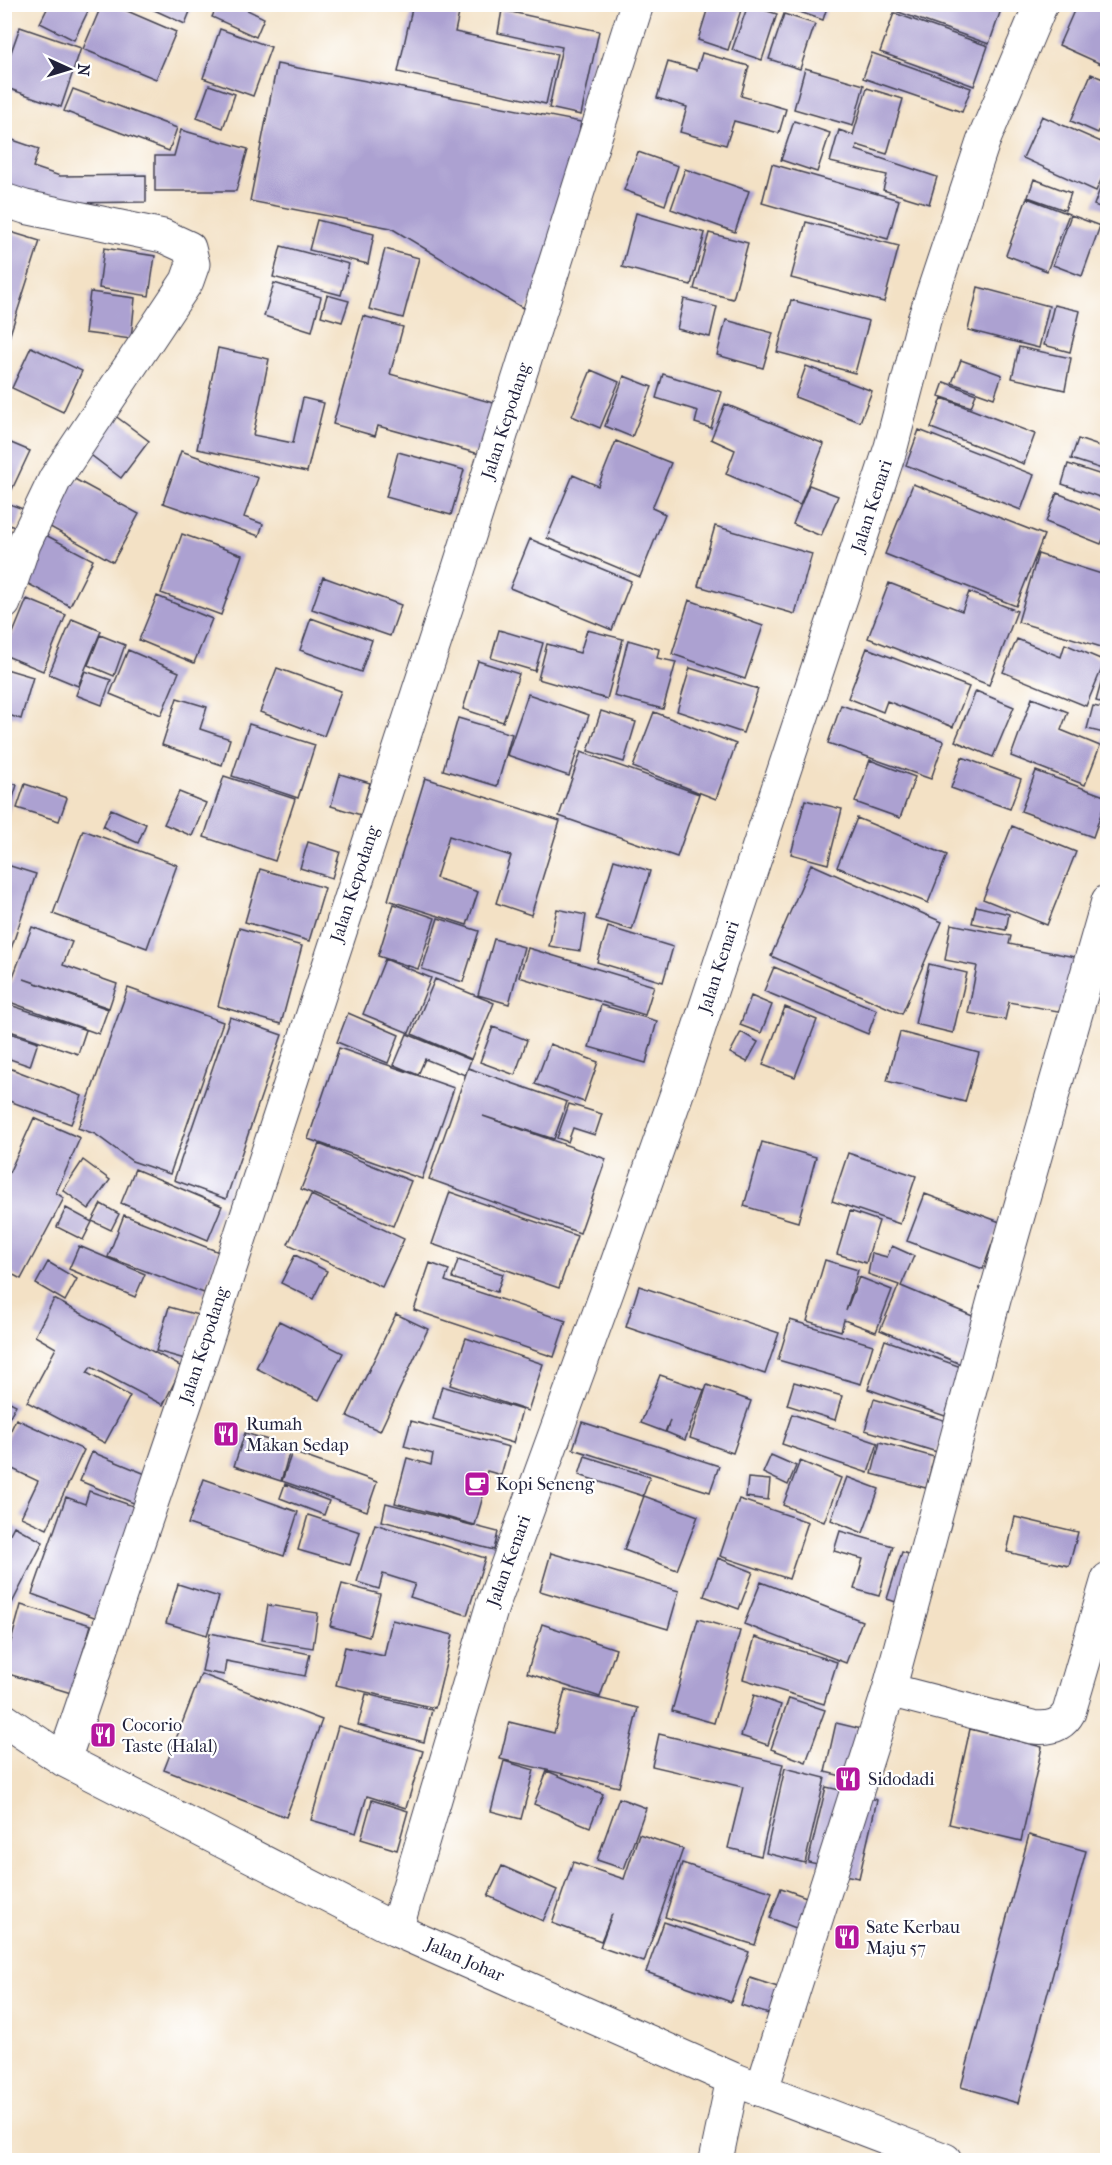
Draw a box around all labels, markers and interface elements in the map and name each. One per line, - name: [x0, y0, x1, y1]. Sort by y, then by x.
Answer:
- north arrow: [39, 39, 99, 99]
- text: N: [74, 63, 93, 78]
- street label: Jalan Kepodang: [477, 360, 535, 484]
- street label: Jalan Kenari: [847, 457, 897, 557]
- street label: Jalan Kepodang: [326, 823, 384, 947]
- street label: Jalan Kenari: [694, 918, 744, 1018]
- street label: Jalan Kepodang: [175, 1284, 233, 1408]
- place label: Rumah Makan Sedap: [246, 1414, 349, 1456]
- restaurant icon: Rumah Makan Sedap: [211, 1419, 241, 1449]
- cafe icon: Kopi Seneng: [462, 1469, 492, 1499]
- place label: Kopi Seneng: [496, 1474, 595, 1495]
- street label: Jalan Kenari: [482, 1512, 535, 1611]
- place label: Cocorio Taste (Halal): [122, 1715, 218, 1757]
- restaurant icon: Cocorio Taste (Halal): [88, 1720, 118, 1750]
- restaurant icon: Sidodadi: [833, 1764, 863, 1794]
- place label: Sidodadi: [868, 1769, 935, 1790]
- place label: Sate Kerbau Maju 57: [866, 1917, 960, 1959]
- restaurant icon: Sate Kerbau Maju 57: [832, 1922, 862, 1952]
- street label: Jalan Johar: [421, 1933, 508, 1987]

